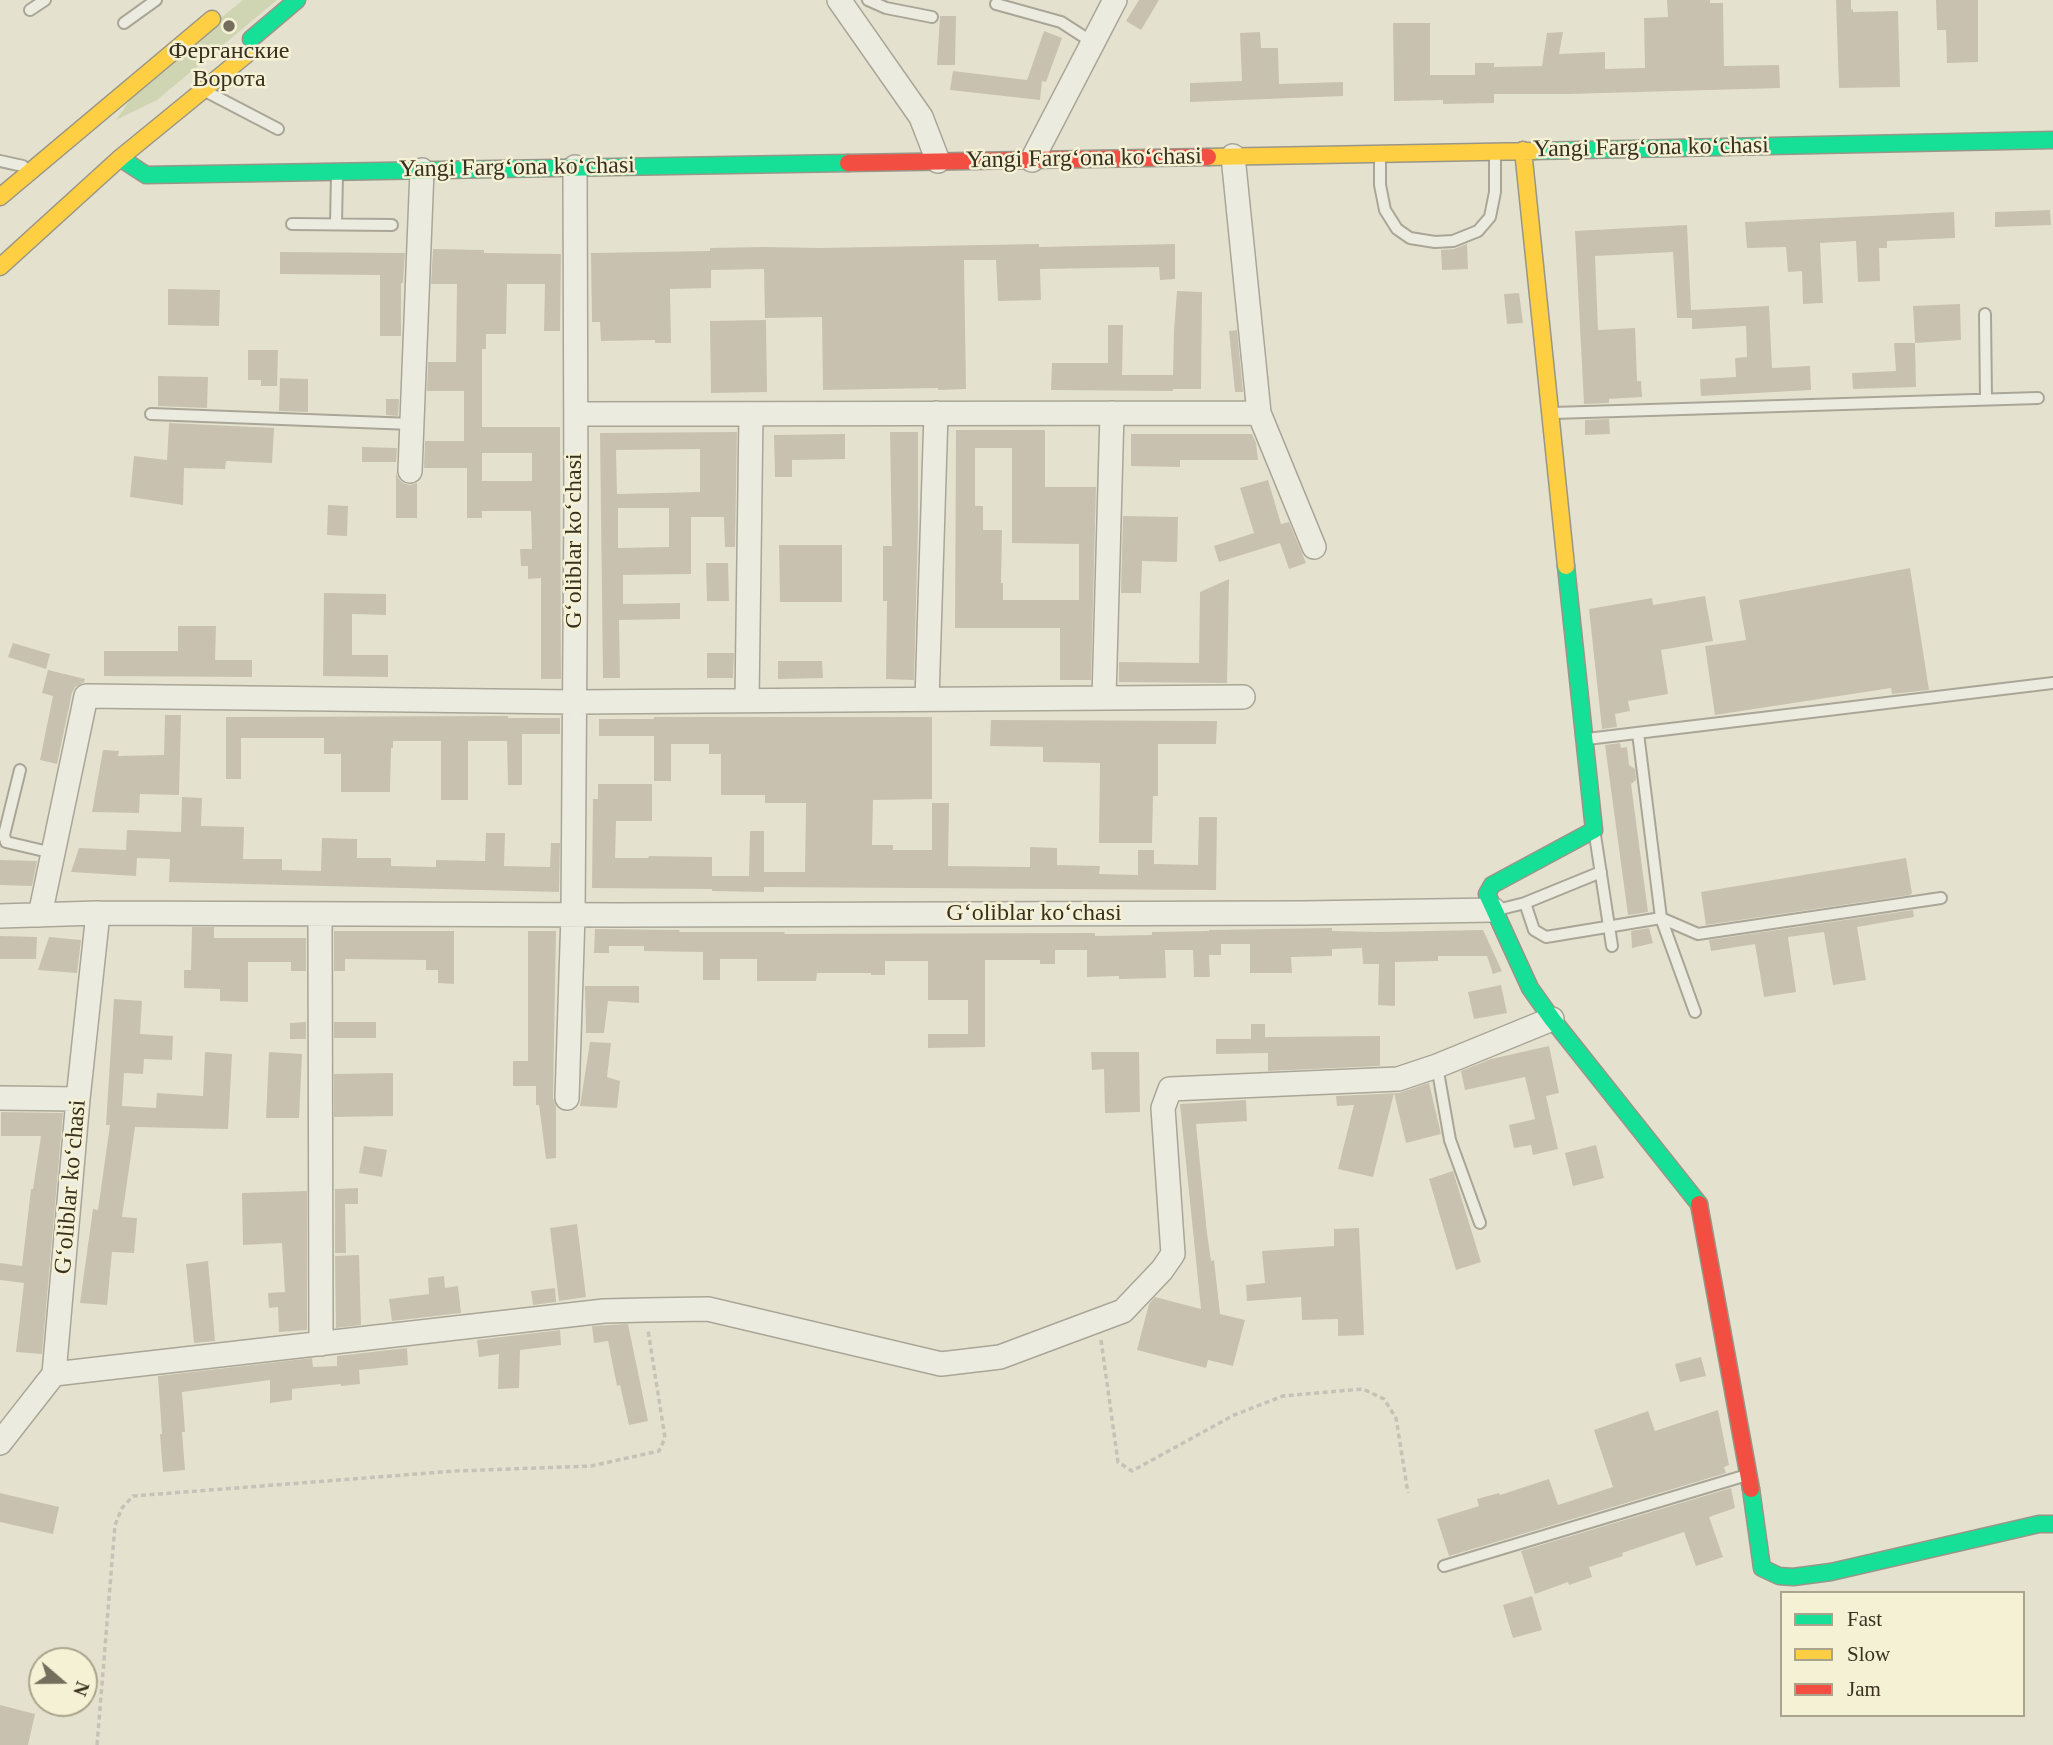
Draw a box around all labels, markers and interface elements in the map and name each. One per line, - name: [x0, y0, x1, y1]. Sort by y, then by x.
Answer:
- marker: Ферганские Ворота: [221, 18, 237, 34]
- place label: Ферганские Ворота: [169, 38, 289, 94]
- street label: Yangi Fargʻona koʻchasi: [1533, 132, 1769, 164]
- street label: Yangi Fargʻona koʻchasi: [966, 143, 1202, 175]
- street label: Yangi Fargʻona koʻchasi: [399, 152, 635, 184]
- street label: Gʻoliblar koʻchasi: [561, 453, 589, 629]
- street label: Gʻoliblar koʻchasi: [946, 900, 1122, 928]
- street label: Gʻoliblar koʻchasi: [49, 1098, 93, 1276]
- legend: [1780, 1591, 2025, 1717]
- text: Fast: [1847, 1607, 1882, 1631]
- text: Slow: [1847, 1642, 1890, 1666]
- north arrow: [28, 1647, 98, 1717]
- text: Jam: [1847, 1677, 1881, 1701]
- text: N: [69, 1679, 94, 1699]

